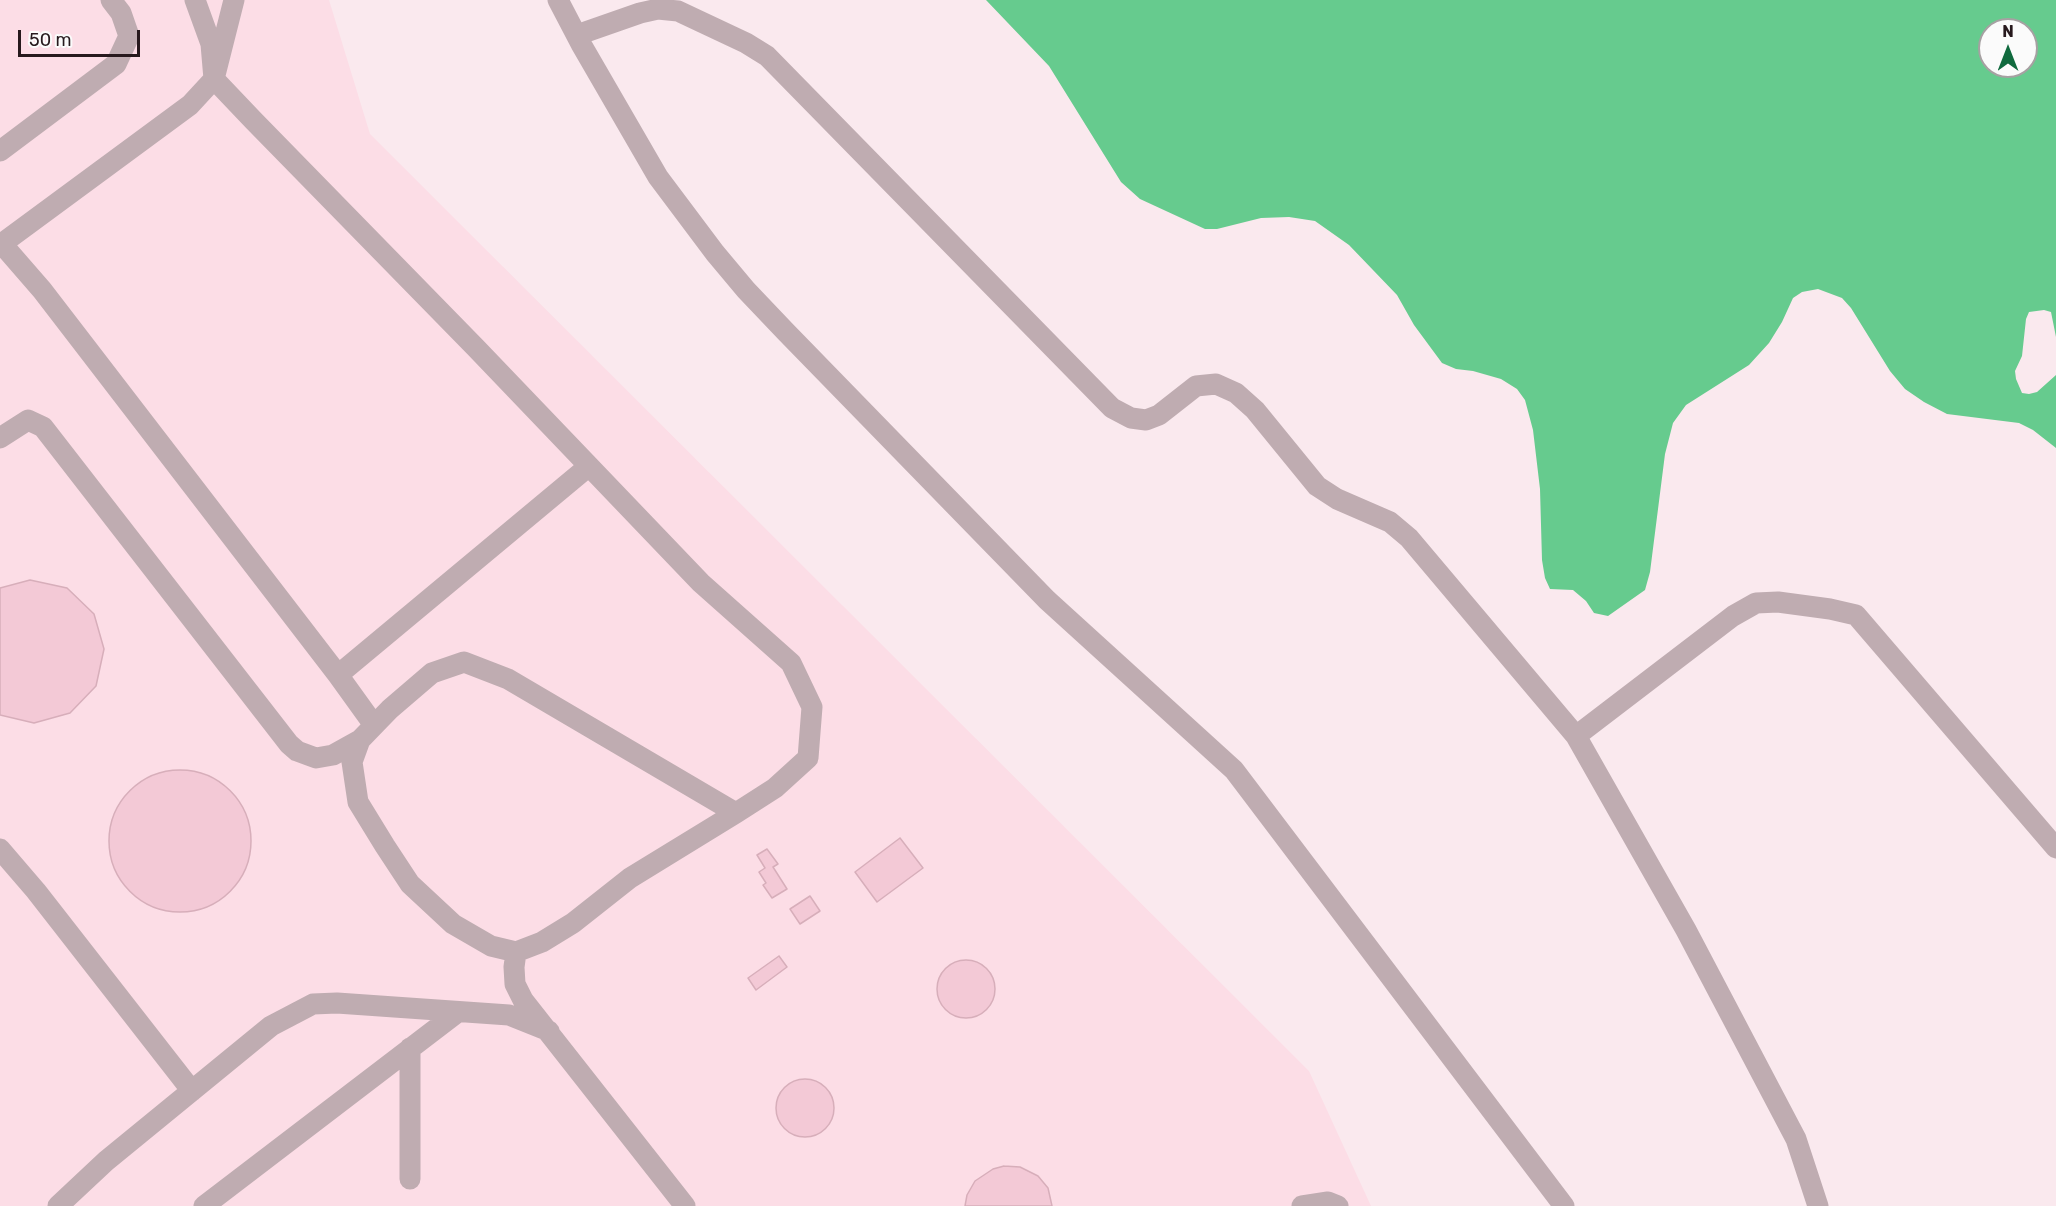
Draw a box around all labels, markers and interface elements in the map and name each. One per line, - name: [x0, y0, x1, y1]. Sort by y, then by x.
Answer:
- scale bar: [21, 18, 142, 56]
- north arrow: [1978, 18, 2038, 78]
- text: N: [2002, 22, 2014, 41]
- text: 50 m: [29, 29, 72, 51]

